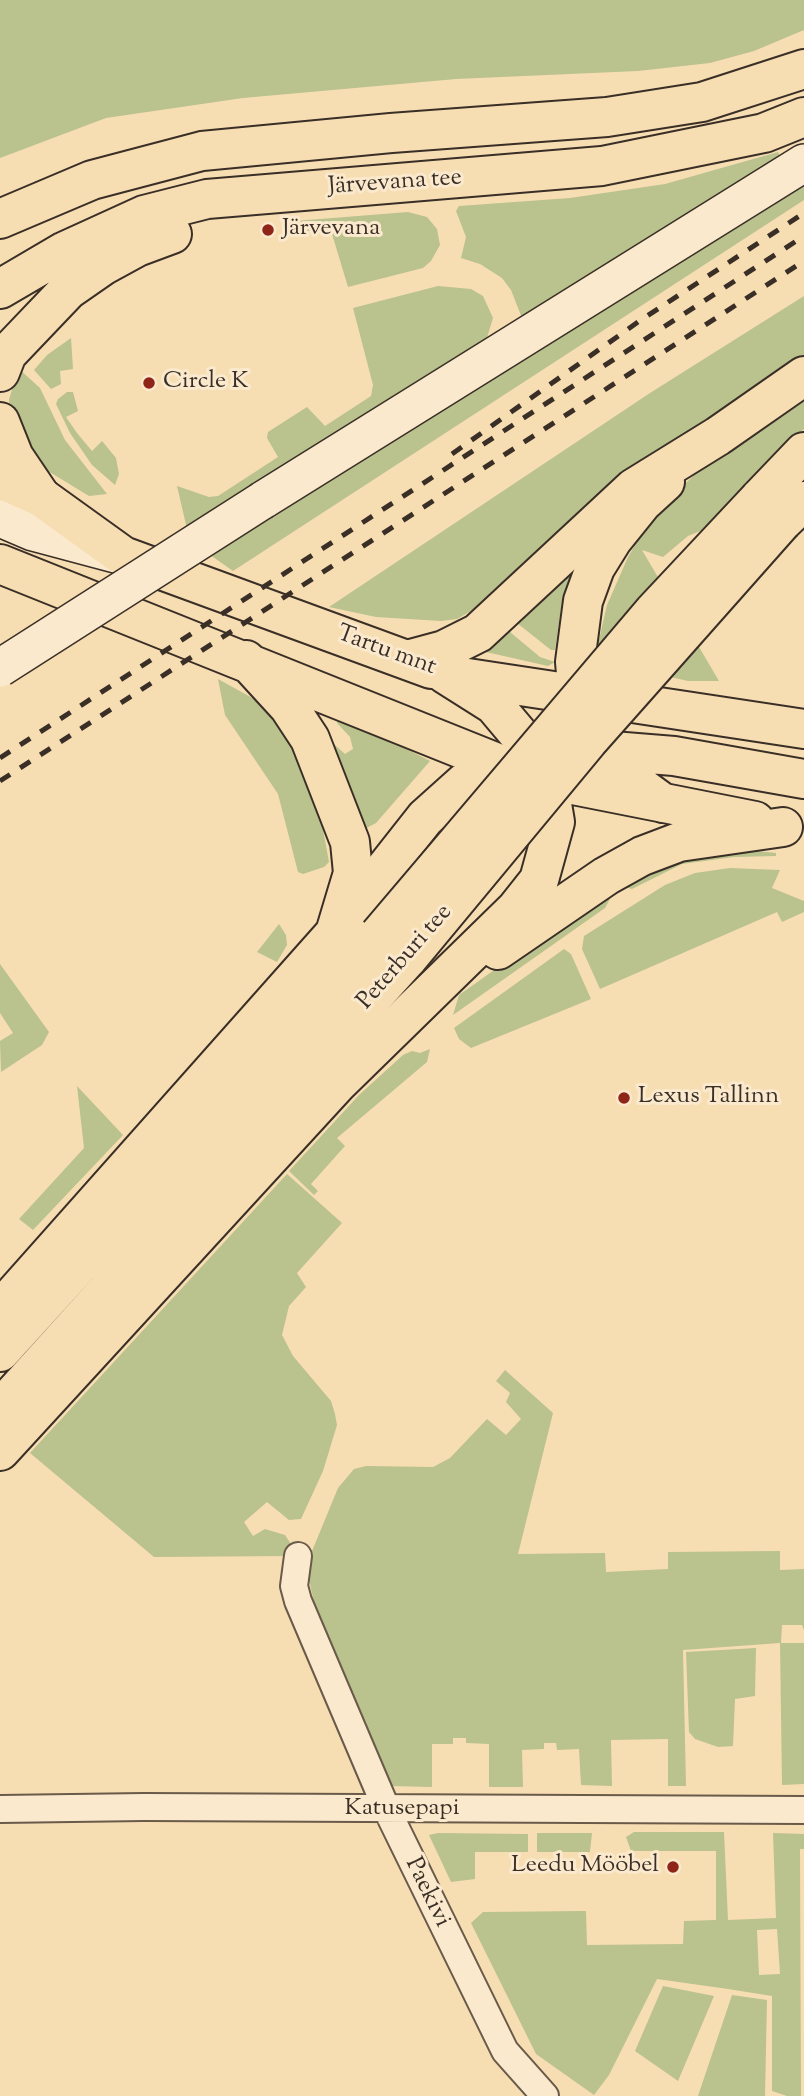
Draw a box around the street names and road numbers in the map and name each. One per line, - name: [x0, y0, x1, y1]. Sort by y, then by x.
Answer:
- street label: Järvevana tee: [327, 165, 463, 203]
- street label: Tartu mnt: [332, 621, 440, 683]
- street label: Peterburi tee: [352, 899, 460, 1017]
- street label: Katusepapi: [345, 1796, 459, 1824]
- street label: Paekivi: [397, 1853, 455, 1933]

